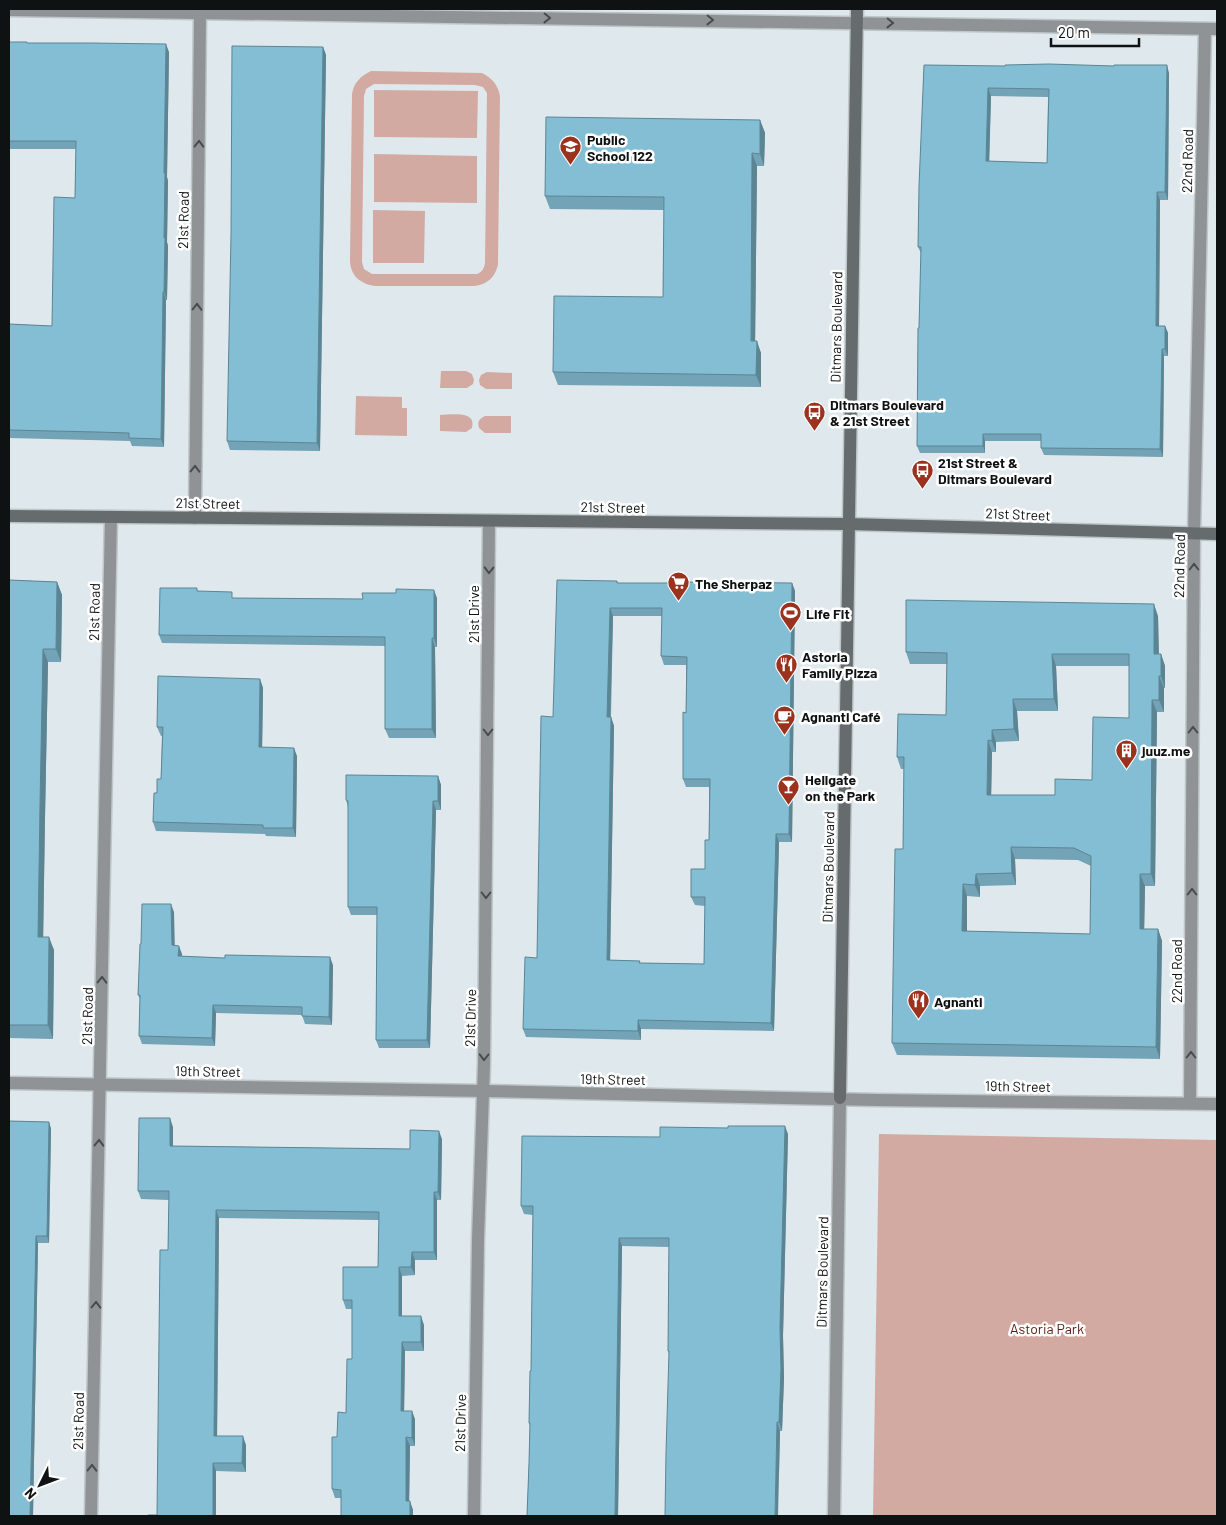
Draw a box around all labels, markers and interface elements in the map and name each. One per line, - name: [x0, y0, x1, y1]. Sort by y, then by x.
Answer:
- one-way arrow: [544, 13, 552, 23]
- one-way arrow: [706, 15, 714, 25]
- scale bar: [1051, 15, 1138, 47]
- one-way arrow: [886, 17, 894, 28]
- text: 20 m: [1058, 23, 1090, 41]
- street label: 22nd Road: [1178, 129, 1196, 193]
- place label: Public School 122: [587, 131, 653, 164]
- school or university icon: Public School 122: [559, 135, 583, 166]
- one-way arrow: [194, 140, 204, 148]
- street label: 21st Road: [174, 191, 192, 249]
- street label: Ditmars Boulevard: [827, 271, 845, 383]
- one-way arrow: [192, 302, 202, 310]
- place label: Ditmars Boulevard & 21st Street: [830, 396, 944, 429]
- bus stop icon: Ditmars Boulevard & 21st Street: [802, 400, 826, 431]
- place label: 21st Street & Ditmars Boulevard: [938, 454, 1052, 487]
- bus stop icon: 21st Street & Ditmars Boulevard: [910, 458, 934, 489]
- one-way arrow: [190, 465, 200, 472]
- street label: 21st Street: [175, 494, 241, 512]
- street label: 21st Street: [580, 498, 646, 516]
- street label: 21st Street: [985, 504, 1051, 524]
- street label: 22nd Road: [1170, 534, 1188, 598]
- one-way arrow: [1189, 563, 1199, 570]
- one-way arrow: [484, 566, 494, 574]
- supermarket icon: The Sherpaz: [667, 571, 691, 602]
- place label: The Sherpaz: [695, 575, 773, 592]
- street label: 21st Road: [85, 583, 103, 641]
- street label: 21st Drive: [465, 585, 482, 643]
- sports icon: Life Fit: [778, 601, 802, 632]
- place label: Life Fit: [806, 605, 850, 622]
- place label: Astoria Family Pizza: [802, 648, 877, 681]
- restaurant icon: Astoria Family Pizza: [774, 652, 798, 683]
- cafe icon: Agnanti Café: [773, 704, 797, 735]
- place label: Agnanti Café: [801, 708, 881, 725]
- one-way arrow: [1188, 725, 1198, 733]
- one-way arrow: [482, 728, 493, 736]
- building icon: juuz.me: [1114, 738, 1138, 769]
- place label: juuz.me: [1141, 742, 1191, 759]
- place label: Hellgate on the Park: [805, 771, 876, 804]
- bar icon: Hellgate on the Park: [777, 775, 801, 806]
- street label: Ditmars Boulevard: [819, 811, 837, 923]
- one-way arrow: [1187, 888, 1197, 896]
- one-way arrow: [481, 891, 491, 899]
- street label: 22nd Road: [1168, 939, 1185, 1003]
- one-way arrow: [97, 976, 108, 984]
- street label: 21st Road: [78, 987, 96, 1045]
- street label: 21st Drive: [461, 989, 479, 1047]
- restaurant icon: Agnanti: [906, 989, 930, 1020]
- place label: Agnanti: [934, 993, 982, 1010]
- one-way arrow: [1186, 1050, 1196, 1058]
- one-way arrow: [479, 1053, 490, 1061]
- street label: 19th Street: [175, 1062, 241, 1080]
- street label: 19th Street: [580, 1070, 646, 1088]
- street label: 19th Street: [985, 1077, 1051, 1095]
- one-way arrow: [94, 1138, 104, 1146]
- street label: Ditmars Boulevard: [813, 1216, 831, 1328]
- one-way arrow: [91, 1301, 101, 1308]
- park label: Astoria Park: [1010, 1320, 1084, 1337]
- street label: 21st Road: [69, 1392, 87, 1450]
- street label: 21st Drive: [451, 1394, 469, 1452]
- north arrow: [15, 1460, 65, 1510]
- one-way arrow: [87, 1463, 97, 1471]
- text: N: [21, 1485, 39, 1503]

